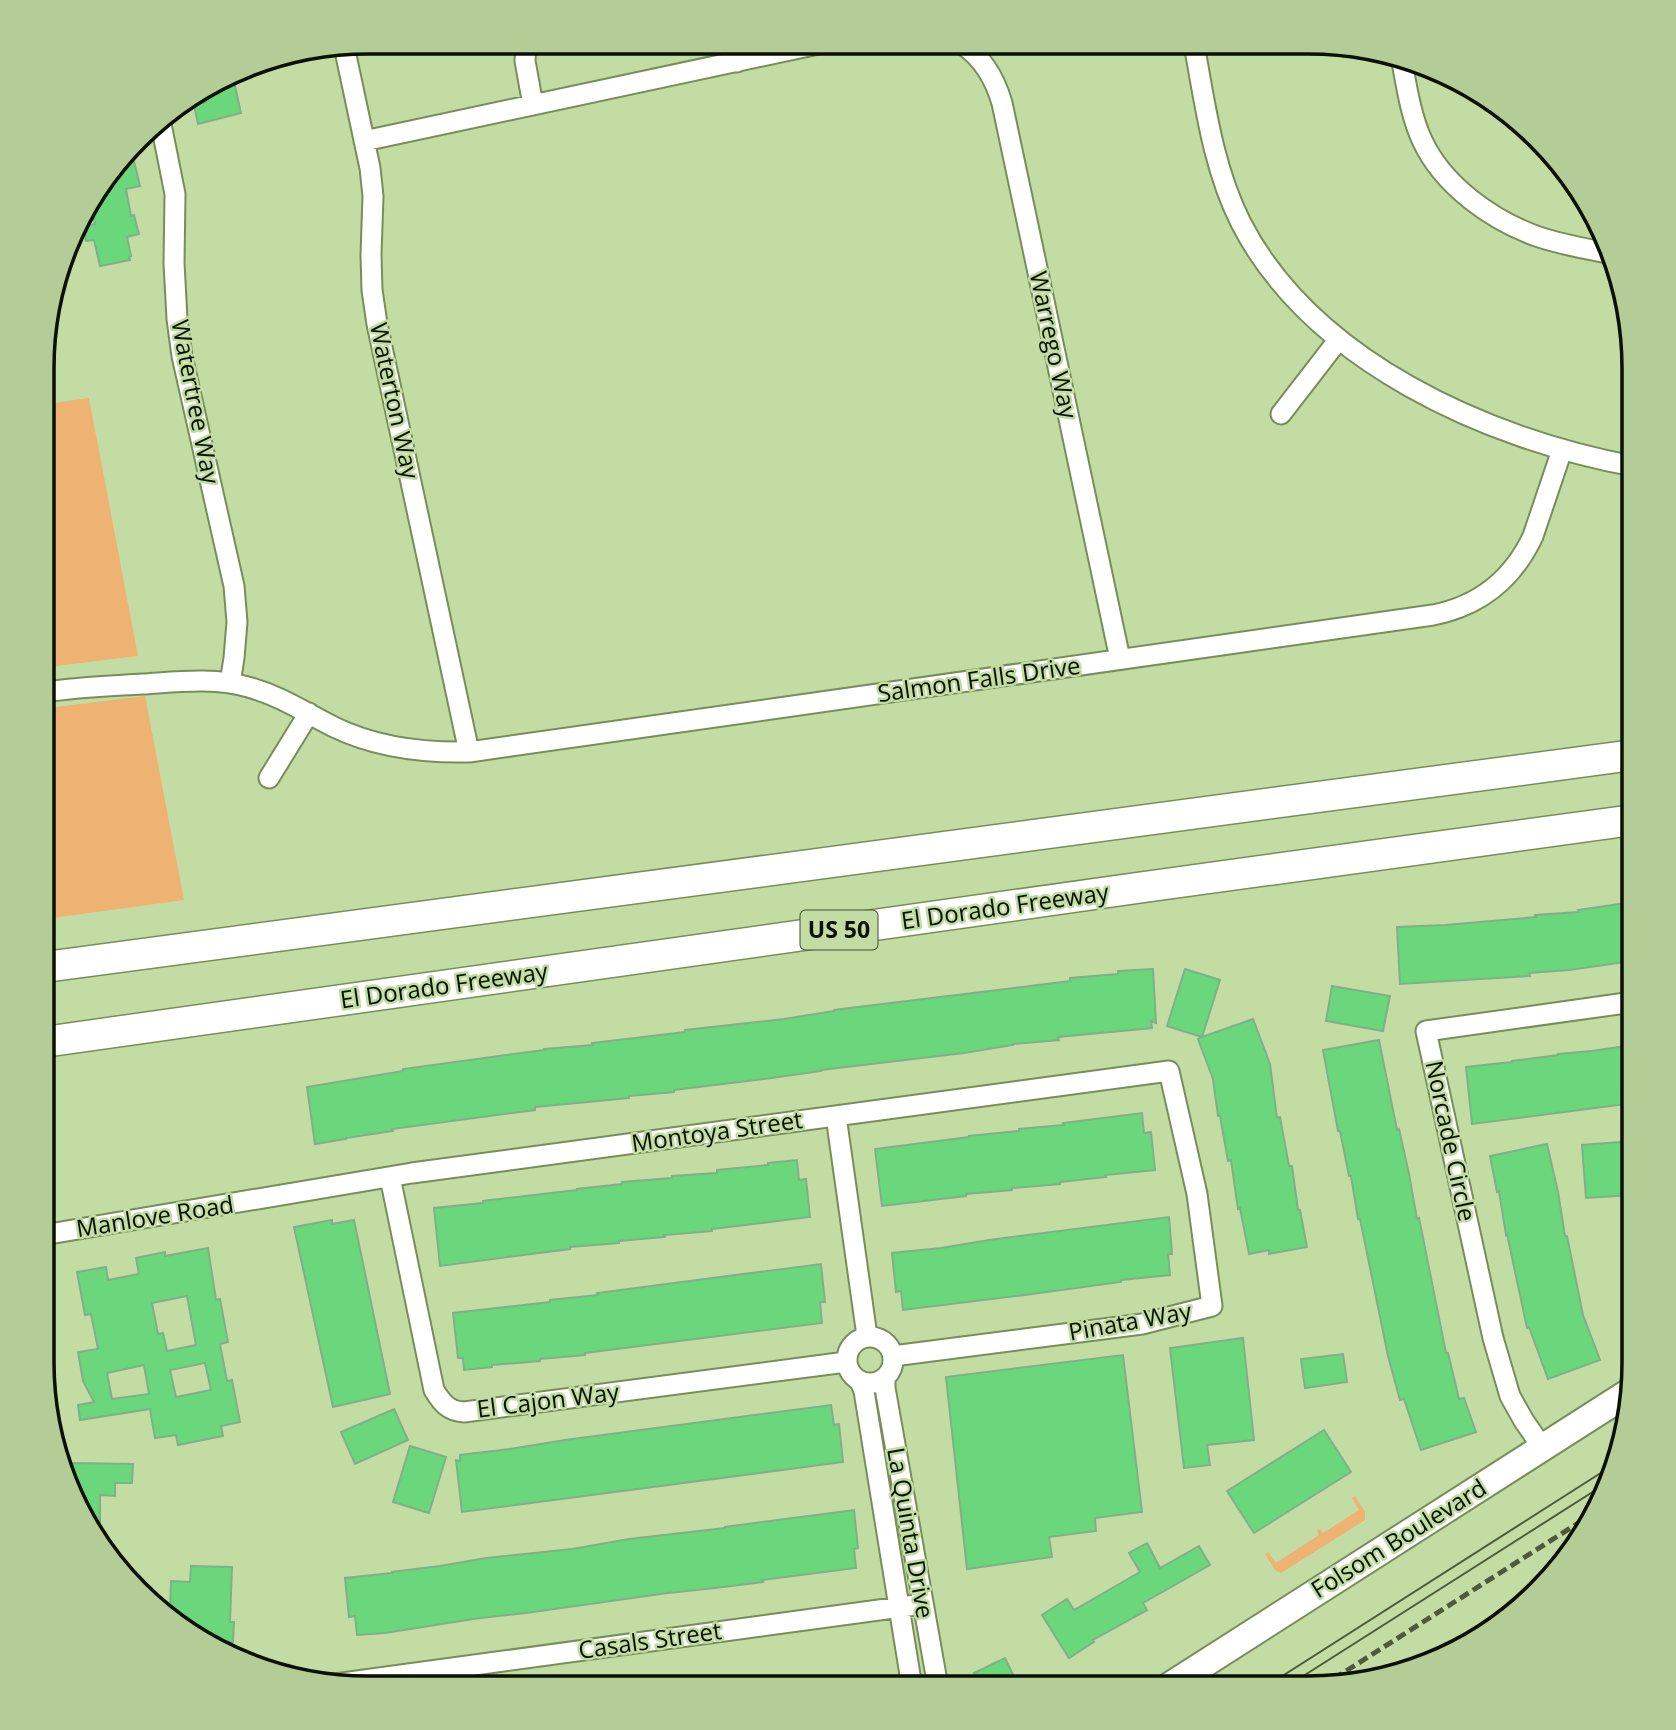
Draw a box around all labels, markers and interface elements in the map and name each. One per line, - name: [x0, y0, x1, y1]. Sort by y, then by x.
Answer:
- street label: Warrego Way: [1023, 268, 1086, 422]
- street label: Watertree Way: [164, 317, 229, 487]
- street label: Waterton Way: [363, 320, 428, 483]
- street label: Salmon Falls Drive: [875, 648, 1082, 709]
- street label: El Dorado Freeway: [899, 874, 1112, 936]
- road number: US 50: [800, 911, 878, 950]
- street label: El Dorado Freeway: [338, 953, 551, 1015]
- street label: Norcade Circle: [1418, 1057, 1485, 1224]
- street label: Montoya Street: [629, 1102, 804, 1159]
- street label: Manlove Road: [74, 1187, 236, 1244]
- street label: Pinata Way: [1066, 1293, 1195, 1348]
- street label: El Cajon Way: [475, 1374, 622, 1425]
- street label: La Quinta Drive: [880, 1445, 943, 1621]
- street label: Folsom Boulevard: [1304, 1470, 1492, 1605]
- street label: Casals Street: [576, 1613, 723, 1666]

